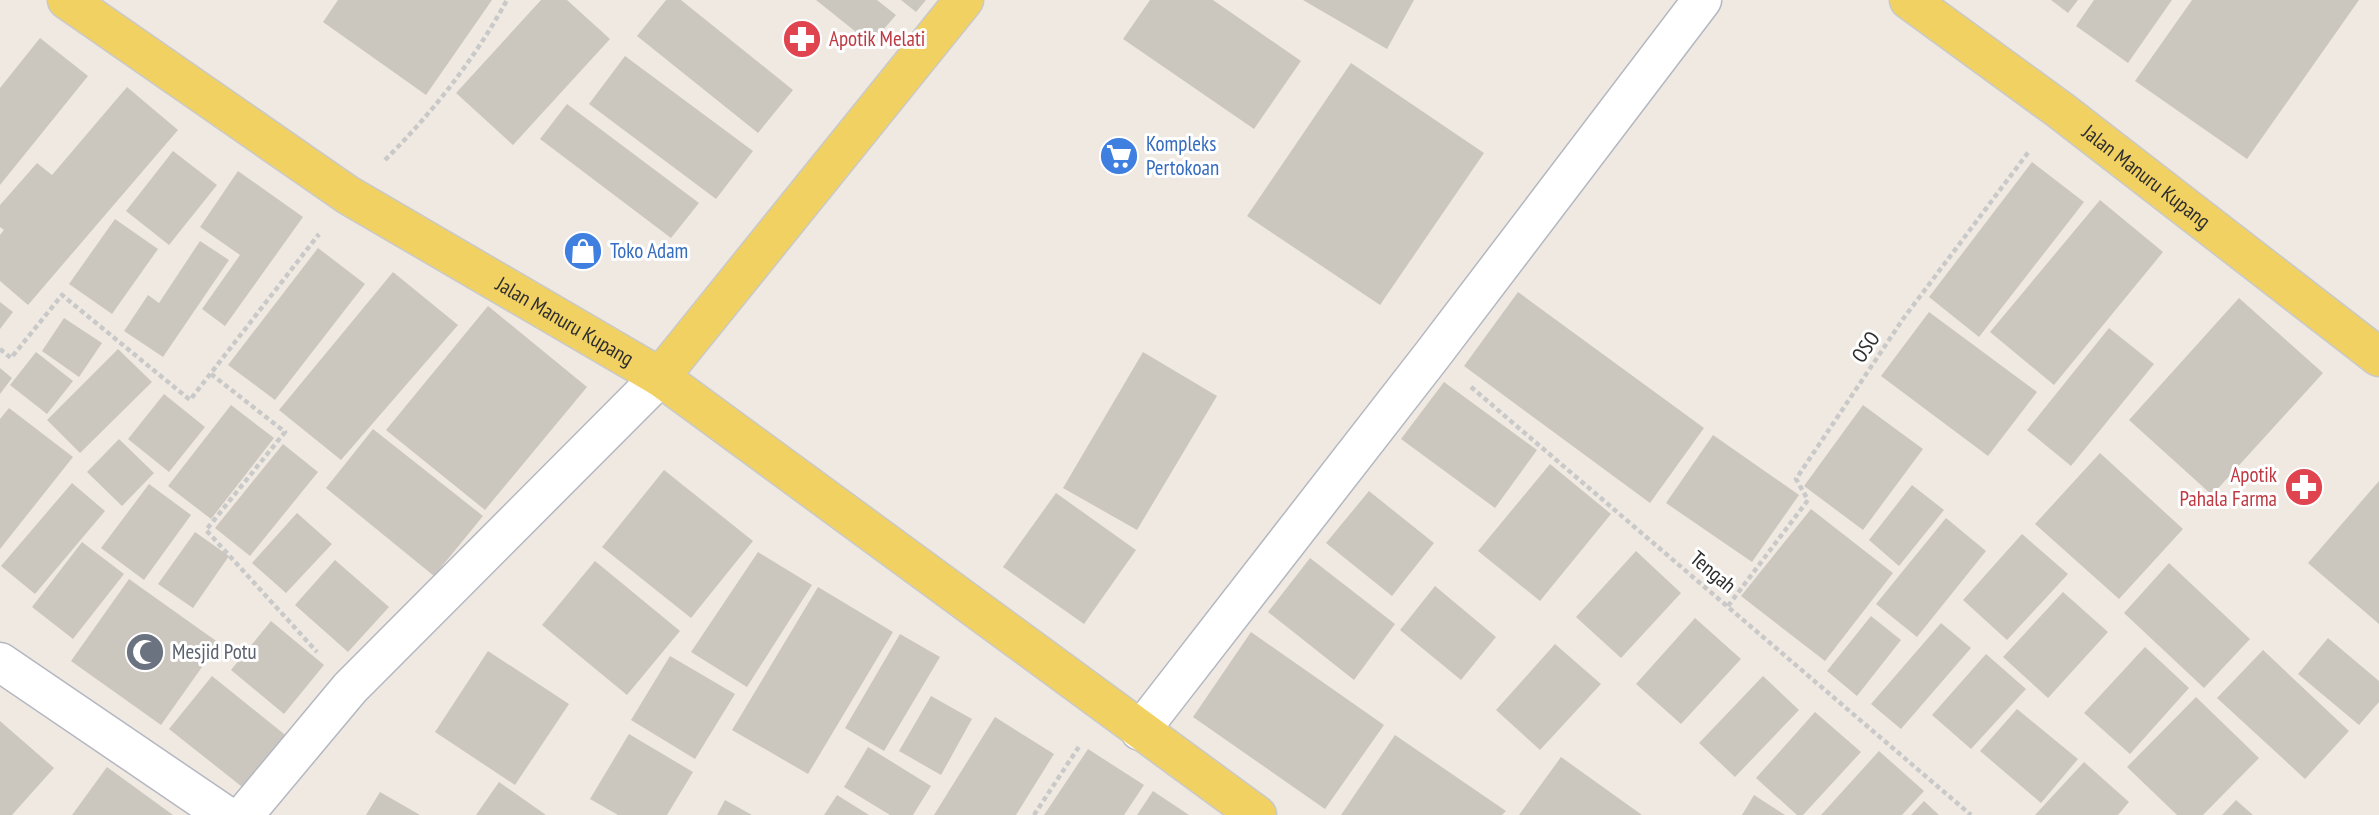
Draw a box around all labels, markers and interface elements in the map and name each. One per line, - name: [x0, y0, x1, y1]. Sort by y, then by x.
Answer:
- pharmacy icon: Apotik Melati: [781, 18, 823, 60]
- place label: Apotik Melati: [829, 25, 925, 52]
- street label: Jalan Manuru Kupang: [2076, 118, 2216, 235]
- place label: Kompleks Pertokoan: [1146, 130, 1219, 181]
- supermarket icon: Kompleks Pertokoan: [1098, 135, 1140, 177]
- shop icon: Toko Adam: [562, 230, 604, 272]
- place label: Toko Adam: [610, 237, 688, 264]
- street label: Jalan Manuru Kupang: [490, 270, 639, 372]
- street label: OSO: [1845, 326, 1886, 368]
- place label: Apotik Pahala Farma: [2179, 461, 2277, 512]
- pharmacy icon: Apotik Pahala Farma: [2283, 466, 2325, 508]
- street label: Tengah: [1685, 545, 1742, 599]
- mosque icon: Mesjid Potu: [124, 631, 166, 673]
- place label: Mesjid Potu: [172, 638, 257, 665]

